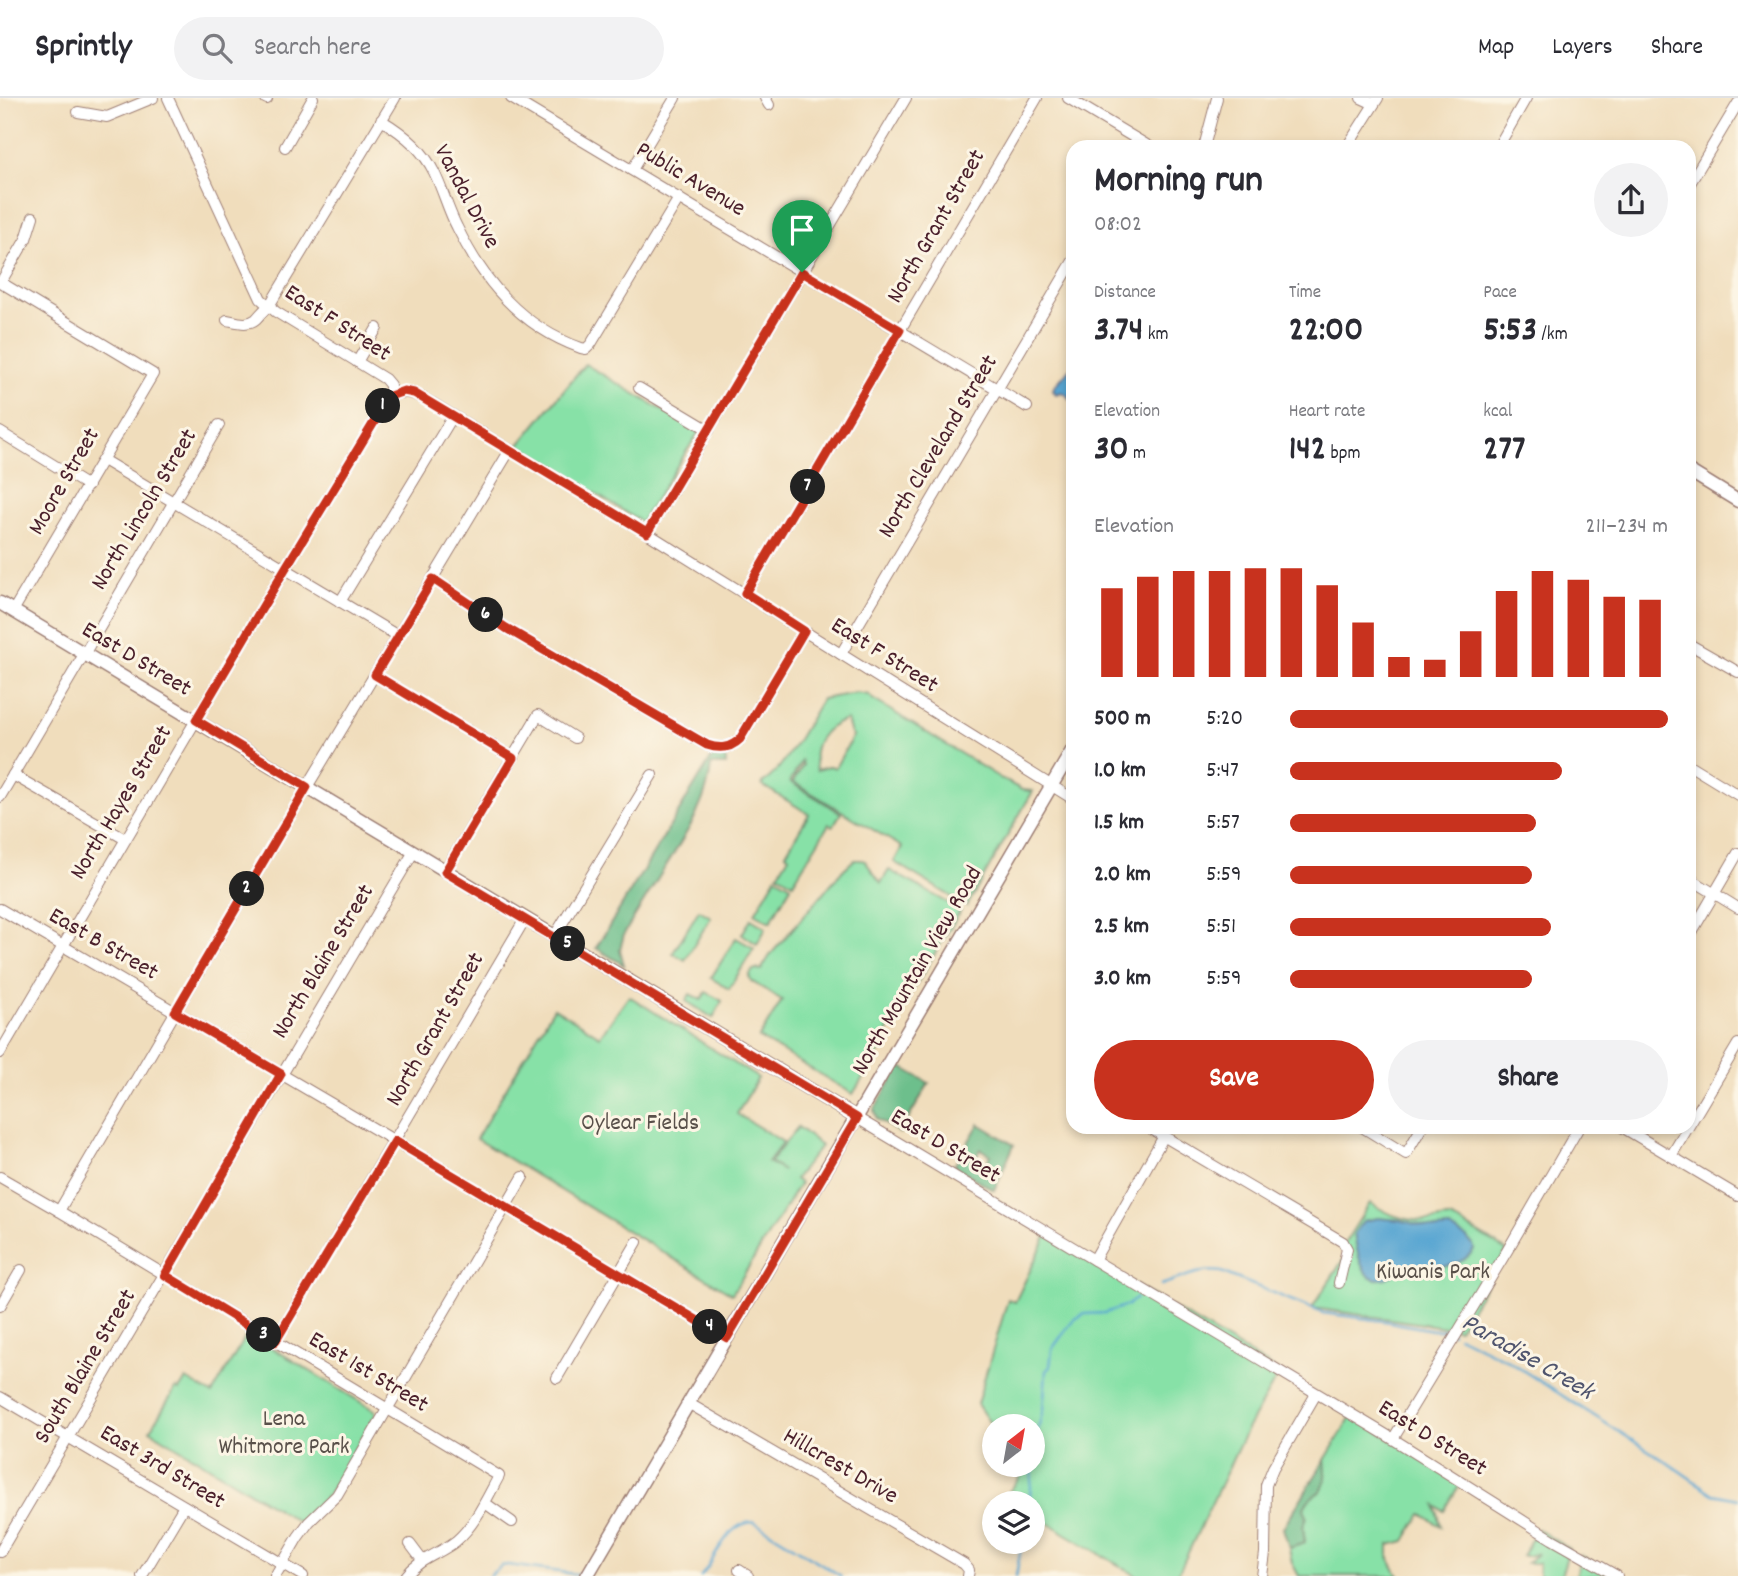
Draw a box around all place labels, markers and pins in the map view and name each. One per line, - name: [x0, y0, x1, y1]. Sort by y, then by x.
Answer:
- pin: [772, 200, 832, 272]
- pin: 1: [366, 388, 400, 424]
- pin: 7: [790, 470, 826, 504]
- pin: 6: [468, 598, 504, 632]
- pin: 2: [230, 872, 264, 906]
- pin: 5: [550, 926, 586, 962]
- pin: 4: [692, 1310, 728, 1344]
- pin: 3: [246, 1318, 282, 1352]

